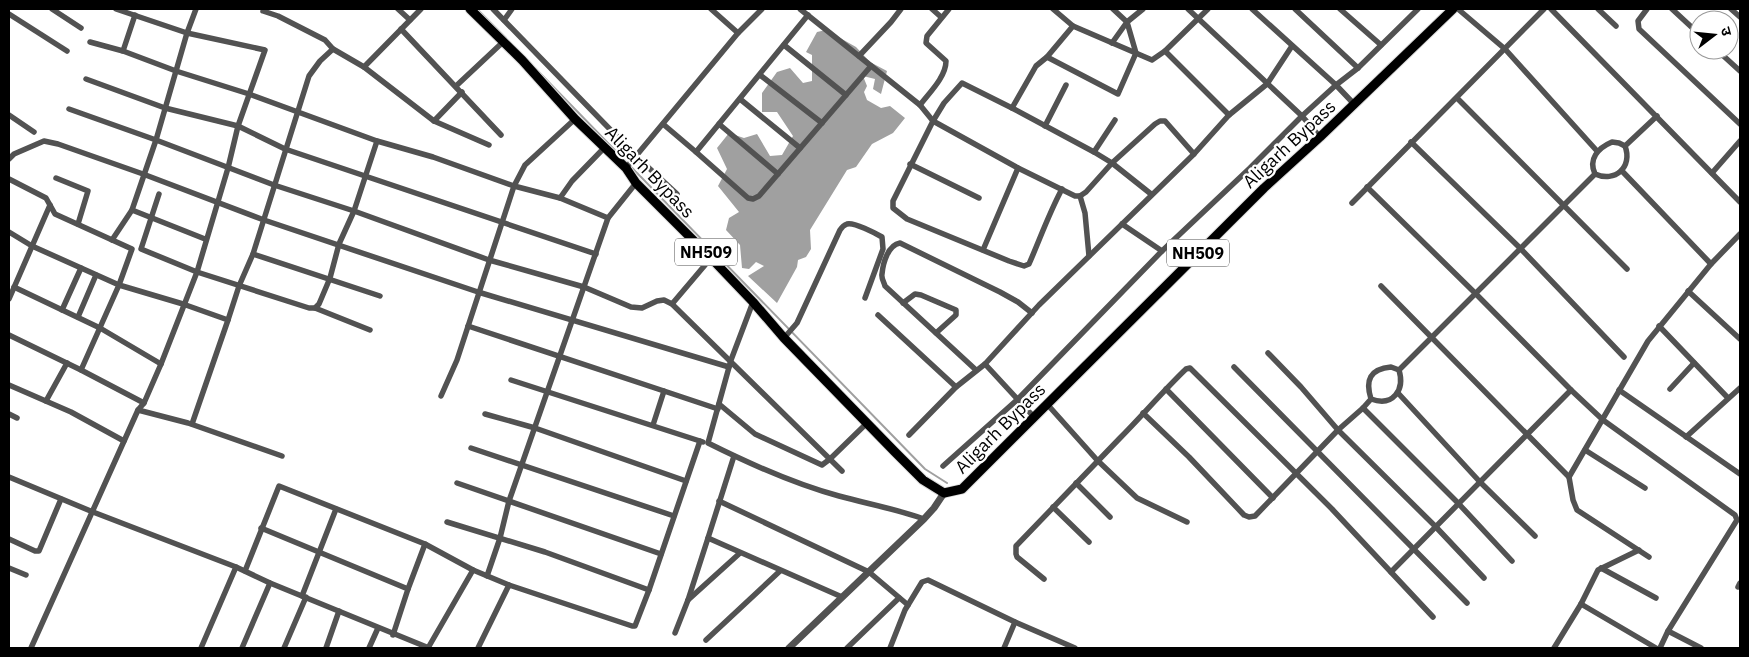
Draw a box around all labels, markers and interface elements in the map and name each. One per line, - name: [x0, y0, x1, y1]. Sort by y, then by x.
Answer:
- north arrow: [1689, 10, 1739, 60]
- text: उ: [1717, 25, 1736, 39]
- street label: Aligarh Bypass: [1238, 95, 1340, 193]
- street label: Aligarh Bypass: [600, 121, 700, 223]
- road number: NH509: [675, 238, 737, 266]
- road number: NH509: [1167, 240, 1229, 266]
- street label: Aligarh Bypass: [950, 378, 1050, 478]

